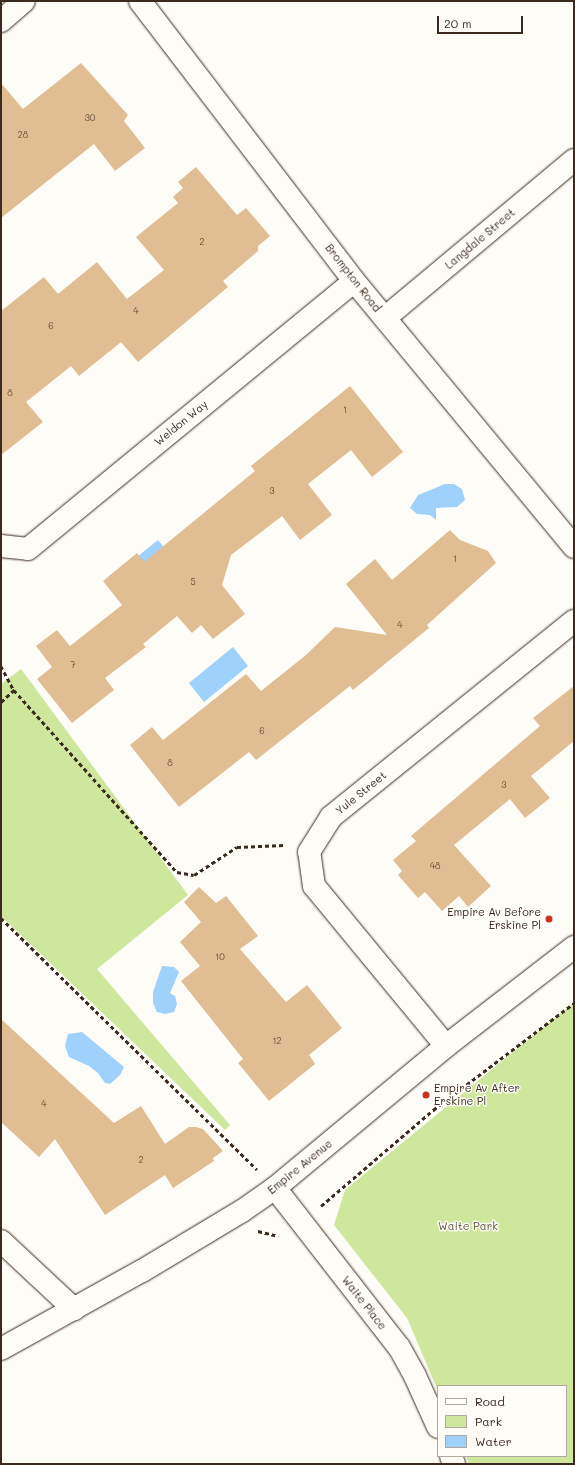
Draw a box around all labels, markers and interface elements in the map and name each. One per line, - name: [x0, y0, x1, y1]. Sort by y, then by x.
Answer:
- scale bar: [439, 8, 525, 34]
- text: 20 m: [444, 15, 472, 31]
- house number: 30: [85, 113, 95, 123]
- house number: 28: [18, 130, 28, 140]
- street label: Langdale Street: [442, 206, 518, 272]
- house number: 2: [199, 237, 205, 247]
- street label: Brompton Road: [322, 241, 384, 315]
- house number: 4: [133, 306, 139, 316]
- house number: 6: [48, 321, 54, 331]
- house number: 8: [7, 388, 13, 398]
- street label: Weldon Way: [152, 398, 210, 448]
- house number: 1: [343, 405, 347, 415]
- house number: 3: [269, 486, 275, 496]
- house number: 1: [453, 554, 457, 564]
- house number: 5: [190, 577, 196, 587]
- house number: 4: [397, 620, 403, 630]
- house number: 7: [70, 660, 76, 670]
- house number: 6: [259, 726, 265, 736]
- house number: 8: [167, 758, 173, 768]
- street label: Yule Street: [333, 769, 389, 817]
- house number: 3: [501, 780, 507, 790]
- house number: 48: [430, 861, 440, 871]
- place label: Empire Av Before Erskine Pl: [447, 906, 541, 932]
- marker: Empire Av Before Erskine Pl: [544, 914, 554, 924]
- house number: 10: [215, 952, 225, 962]
- house number: 12: [272, 1036, 282, 1046]
- place label: Empire Av After Erskine Pl: [434, 1082, 520, 1108]
- marker: Empire Av After Erskine Pl: [421, 1090, 431, 1100]
- house number: 4: [41, 1099, 47, 1109]
- street label: Empire Avenue: [265, 1137, 335, 1197]
- house number: 2: [138, 1155, 144, 1165]
- park label: Waite Park: [438, 1219, 498, 1233]
- street label: Waite Place: [339, 1273, 389, 1333]
- legend: [437, 1385, 567, 1457]
- text: Road: [475, 1393, 505, 1409]
- text: Park: [475, 1413, 502, 1429]
- text: Water: [475, 1433, 512, 1449]

